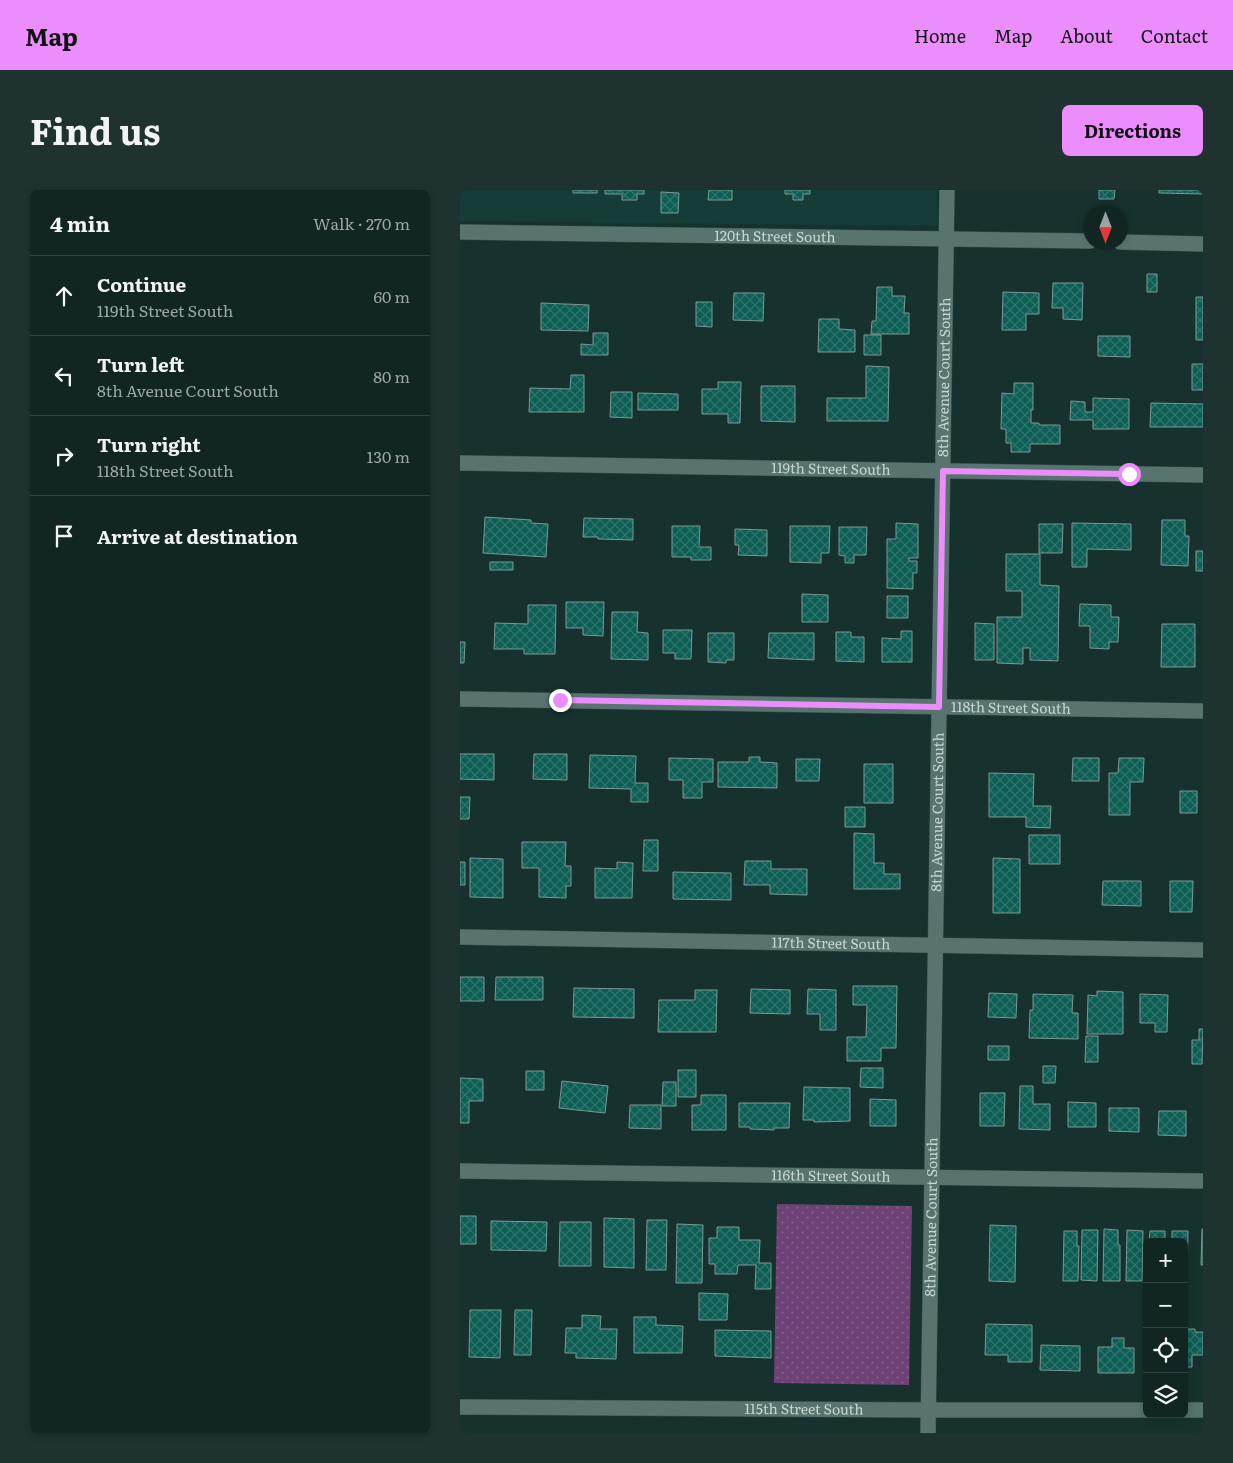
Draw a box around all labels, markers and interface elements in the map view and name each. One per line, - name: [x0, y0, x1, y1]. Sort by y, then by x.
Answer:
- text: Map: [25, 18, 78, 53]
- text: Home: [914, 22, 966, 49]
- text: Map: [994, 22, 1032, 49]
- text: About: [1060, 22, 1113, 49]
- text: Contact: [1141, 22, 1208, 49]
- text: Find us: [30, 104, 160, 156]
- button: Directions: [1062, 105, 1203, 156]
- north arrow: [1083, 205, 1128, 250]
- text: 4 min: [50, 207, 110, 238]
- text: Walk · 270 m: [313, 211, 410, 235]
- street label: 120th Street South: [714, 225, 836, 246]
- text: Continue: [97, 270, 186, 298]
- icon: ahead: [50, 282, 78, 310]
- text: 60 m: [373, 284, 410, 308]
- street label: 8th Avenue Court South: [932, 297, 954, 457]
- text: 119th Street South: [97, 298, 233, 322]
- text: Turn left: [97, 350, 184, 378]
- icon: left: [50, 362, 78, 390]
- text: 80 m: [373, 364, 410, 388]
- text: 8th Avenue Court South: [97, 378, 279, 402]
- text: Turn right: [97, 430, 201, 458]
- icon: right: [50, 442, 78, 470]
- text: 130 m: [367, 444, 410, 468]
- street label: 119th Street South: [771, 457, 891, 479]
- text: 118th Street South: [97, 458, 234, 482]
- route start: [1118, 463, 1141, 486]
- icon: arrive: [50, 522, 78, 550]
- text: Arrive at destination: [97, 522, 298, 550]
- route end: [549, 689, 572, 712]
- street label: 118th Street South: [951, 696, 1071, 718]
- street label: 8th Avenue Court South: [925, 732, 948, 892]
- street label: 117th Street South: [771, 931, 890, 954]
- street label: 8th Avenue Court South: [919, 1137, 942, 1297]
- street label: 116th Street South: [771, 1164, 891, 1186]
- map controls: [1143, 1238, 1188, 1418]
- button: +: [1143, 1238, 1188, 1283]
- button: −: [1143, 1283, 1188, 1328]
- button: locate: [1143, 1328, 1188, 1373]
- button: layers: [1143, 1373, 1188, 1418]
- street label: 115th Street South: [744, 1398, 864, 1419]

